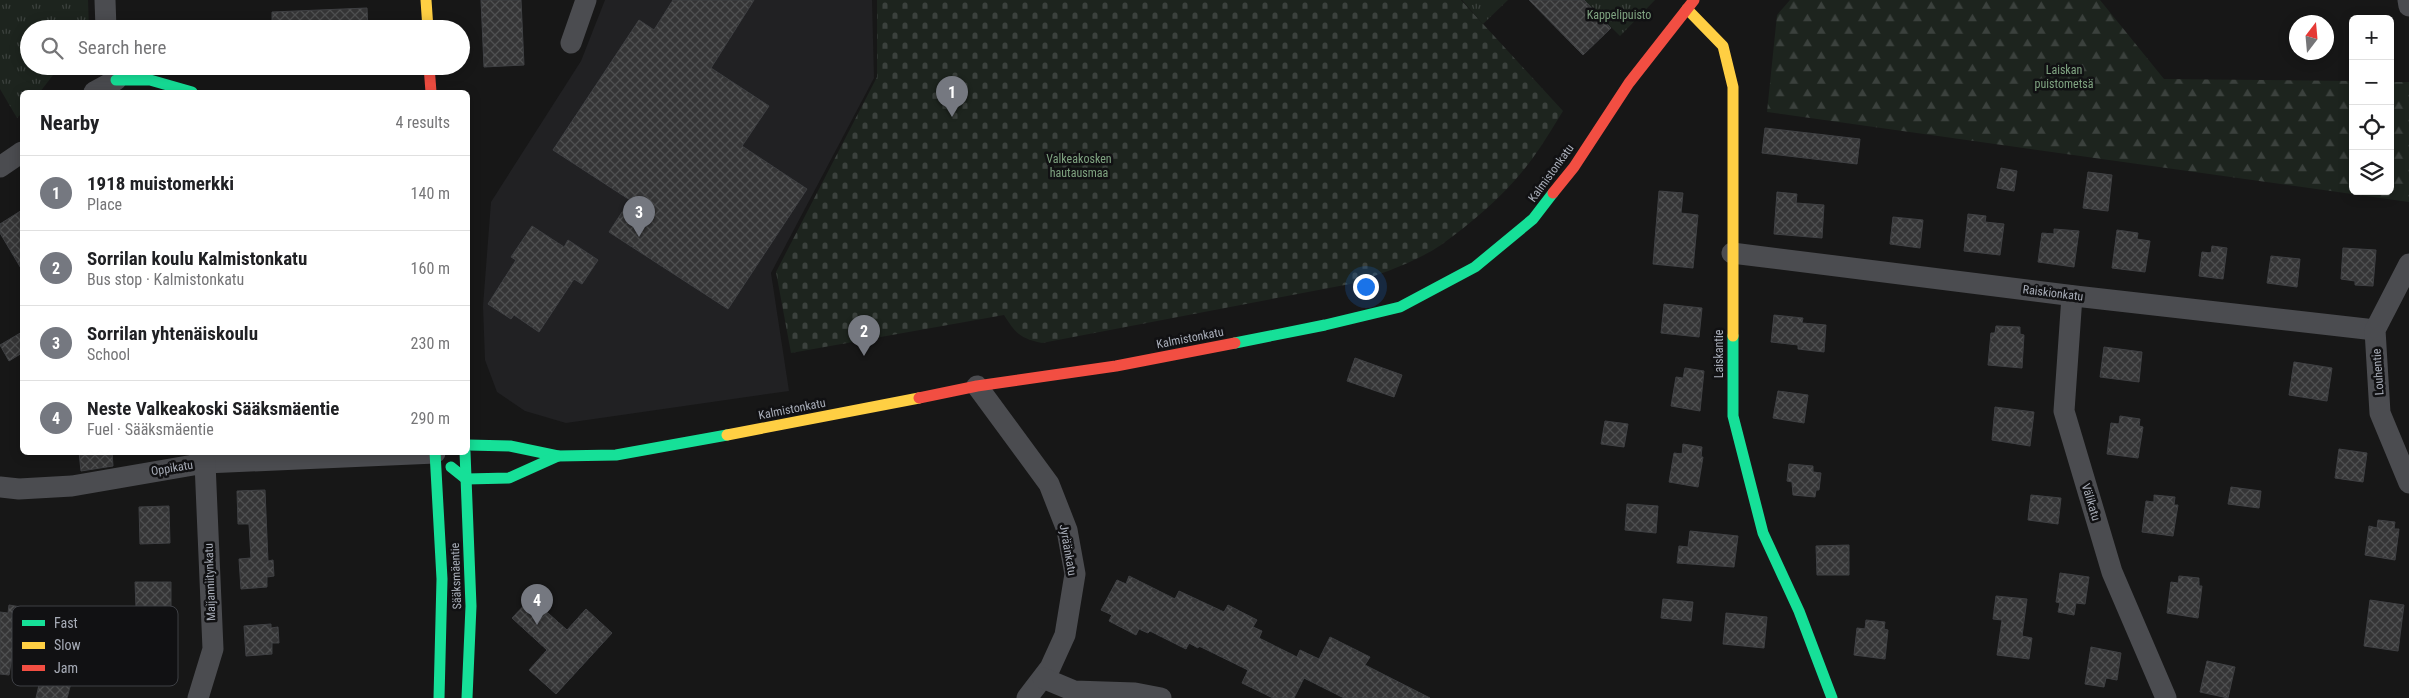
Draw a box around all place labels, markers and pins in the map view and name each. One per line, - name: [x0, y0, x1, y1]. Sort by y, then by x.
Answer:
- pin: 1: [936, 76, 968, 117]
- pin: 3: [623, 196, 655, 237]
- pin: 2: [848, 315, 880, 356]
- pin: 4: [521, 584, 553, 625]

